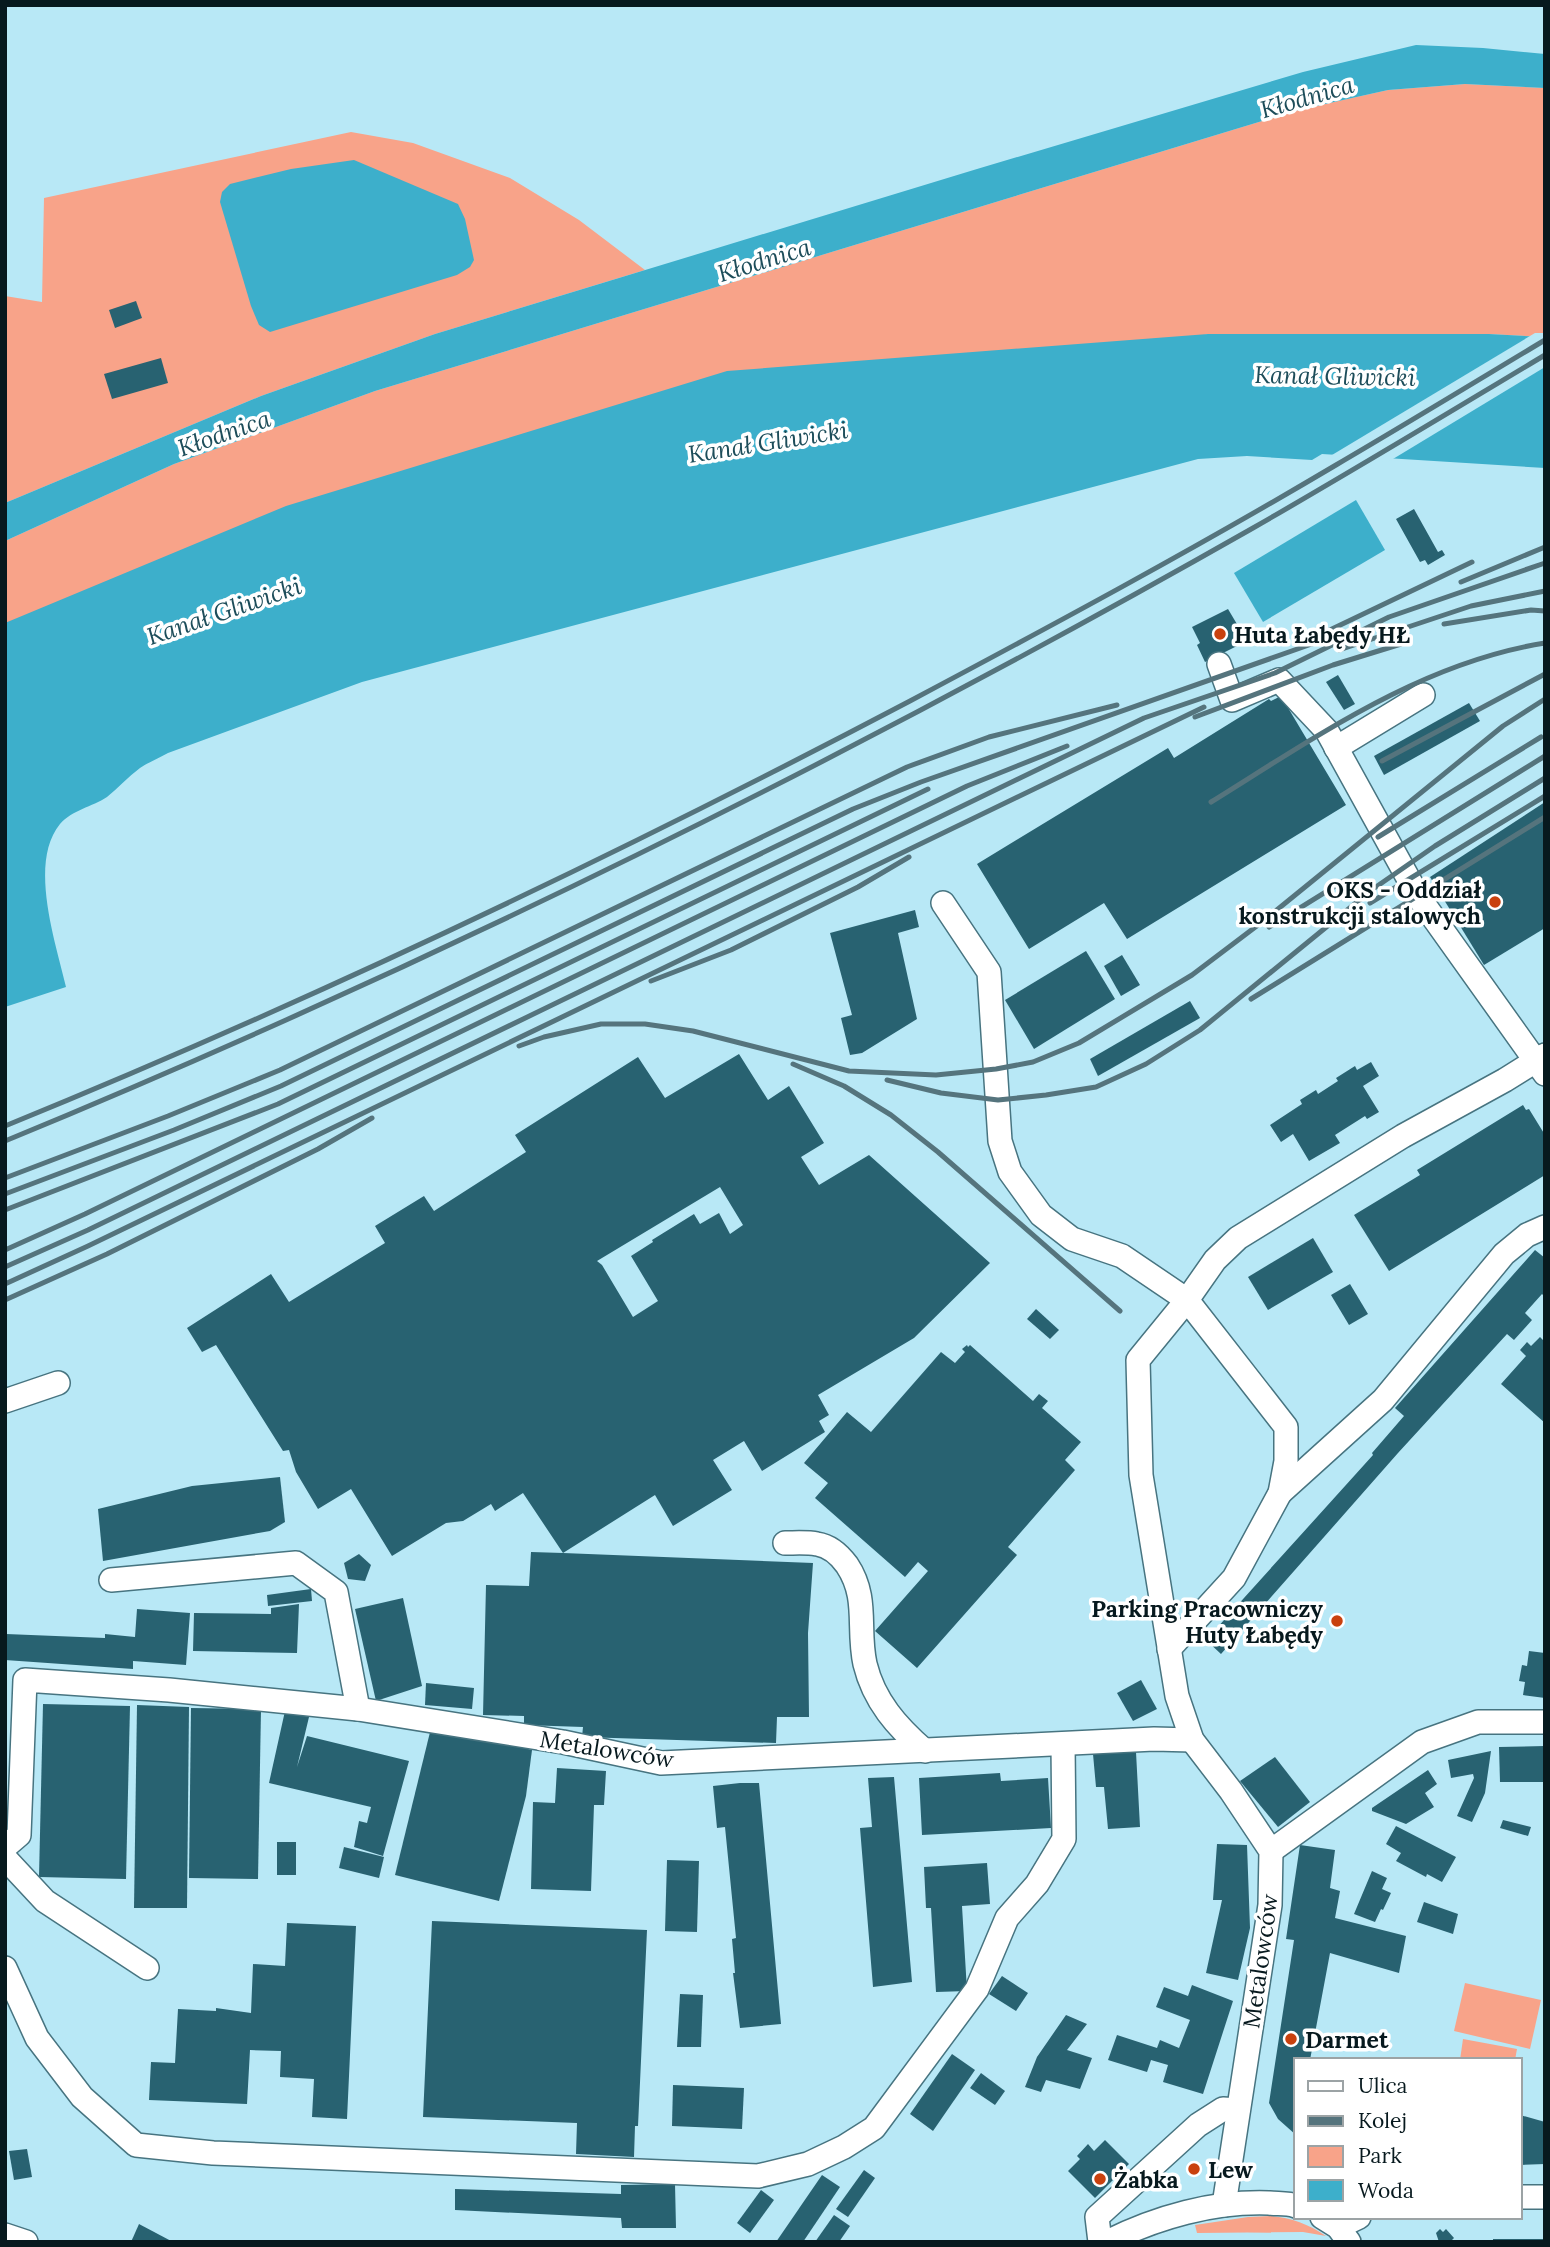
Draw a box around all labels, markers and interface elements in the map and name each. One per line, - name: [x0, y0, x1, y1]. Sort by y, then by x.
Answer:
- water label: Kłodnica: [1257, 69, 1358, 125]
- water label: Kłodnica: [714, 231, 815, 289]
- water label: Kanał Gliwicki: [1254, 359, 1416, 393]
- water label: Kłodnica: [174, 402, 275, 463]
- water label: Kanał Gliwicki: [686, 414, 850, 470]
- water label: Kanał Gliwicki: [143, 570, 306, 652]
- place label: Huta Łabędy HŁ: [1234, 620, 1410, 649]
- marker: Huta Łabędy HŁ: [1212, 626, 1228, 642]
- place label: OKS - Oddział konstrukcji stalowych: [1239, 875, 1481, 930]
- marker: OKS - Oddział konstrukcji stalowych: [1487, 894, 1503, 910]
- place label: Parking Pracowniczy Huty Łabędy: [1091, 1594, 1323, 1649]
- marker: Parking Pracowniczy Huty Łabędy: [1329, 1613, 1345, 1629]
- street label: Metalowców: [538, 1724, 677, 1774]
- street label: Metalowców: [1236, 1891, 1284, 2030]
- place label: Darmet: [1305, 2025, 1389, 2054]
- marker: Darmet: [1283, 2031, 1299, 2047]
- legend: [1294, 2058, 1522, 2219]
- text: Ulica: [1358, 2072, 1408, 2099]
- text: Kolej: [1358, 2107, 1407, 2134]
- text: Park: [1358, 2142, 1402, 2169]
- place label: Lew: [1208, 2155, 1253, 2184]
- marker: Lew: [1186, 2161, 1202, 2177]
- place label: Żabka: [1114, 2165, 1179, 2194]
- marker: Żabka: [1092, 2171, 1108, 2187]
- text: Woda: [1358, 2177, 1414, 2204]

